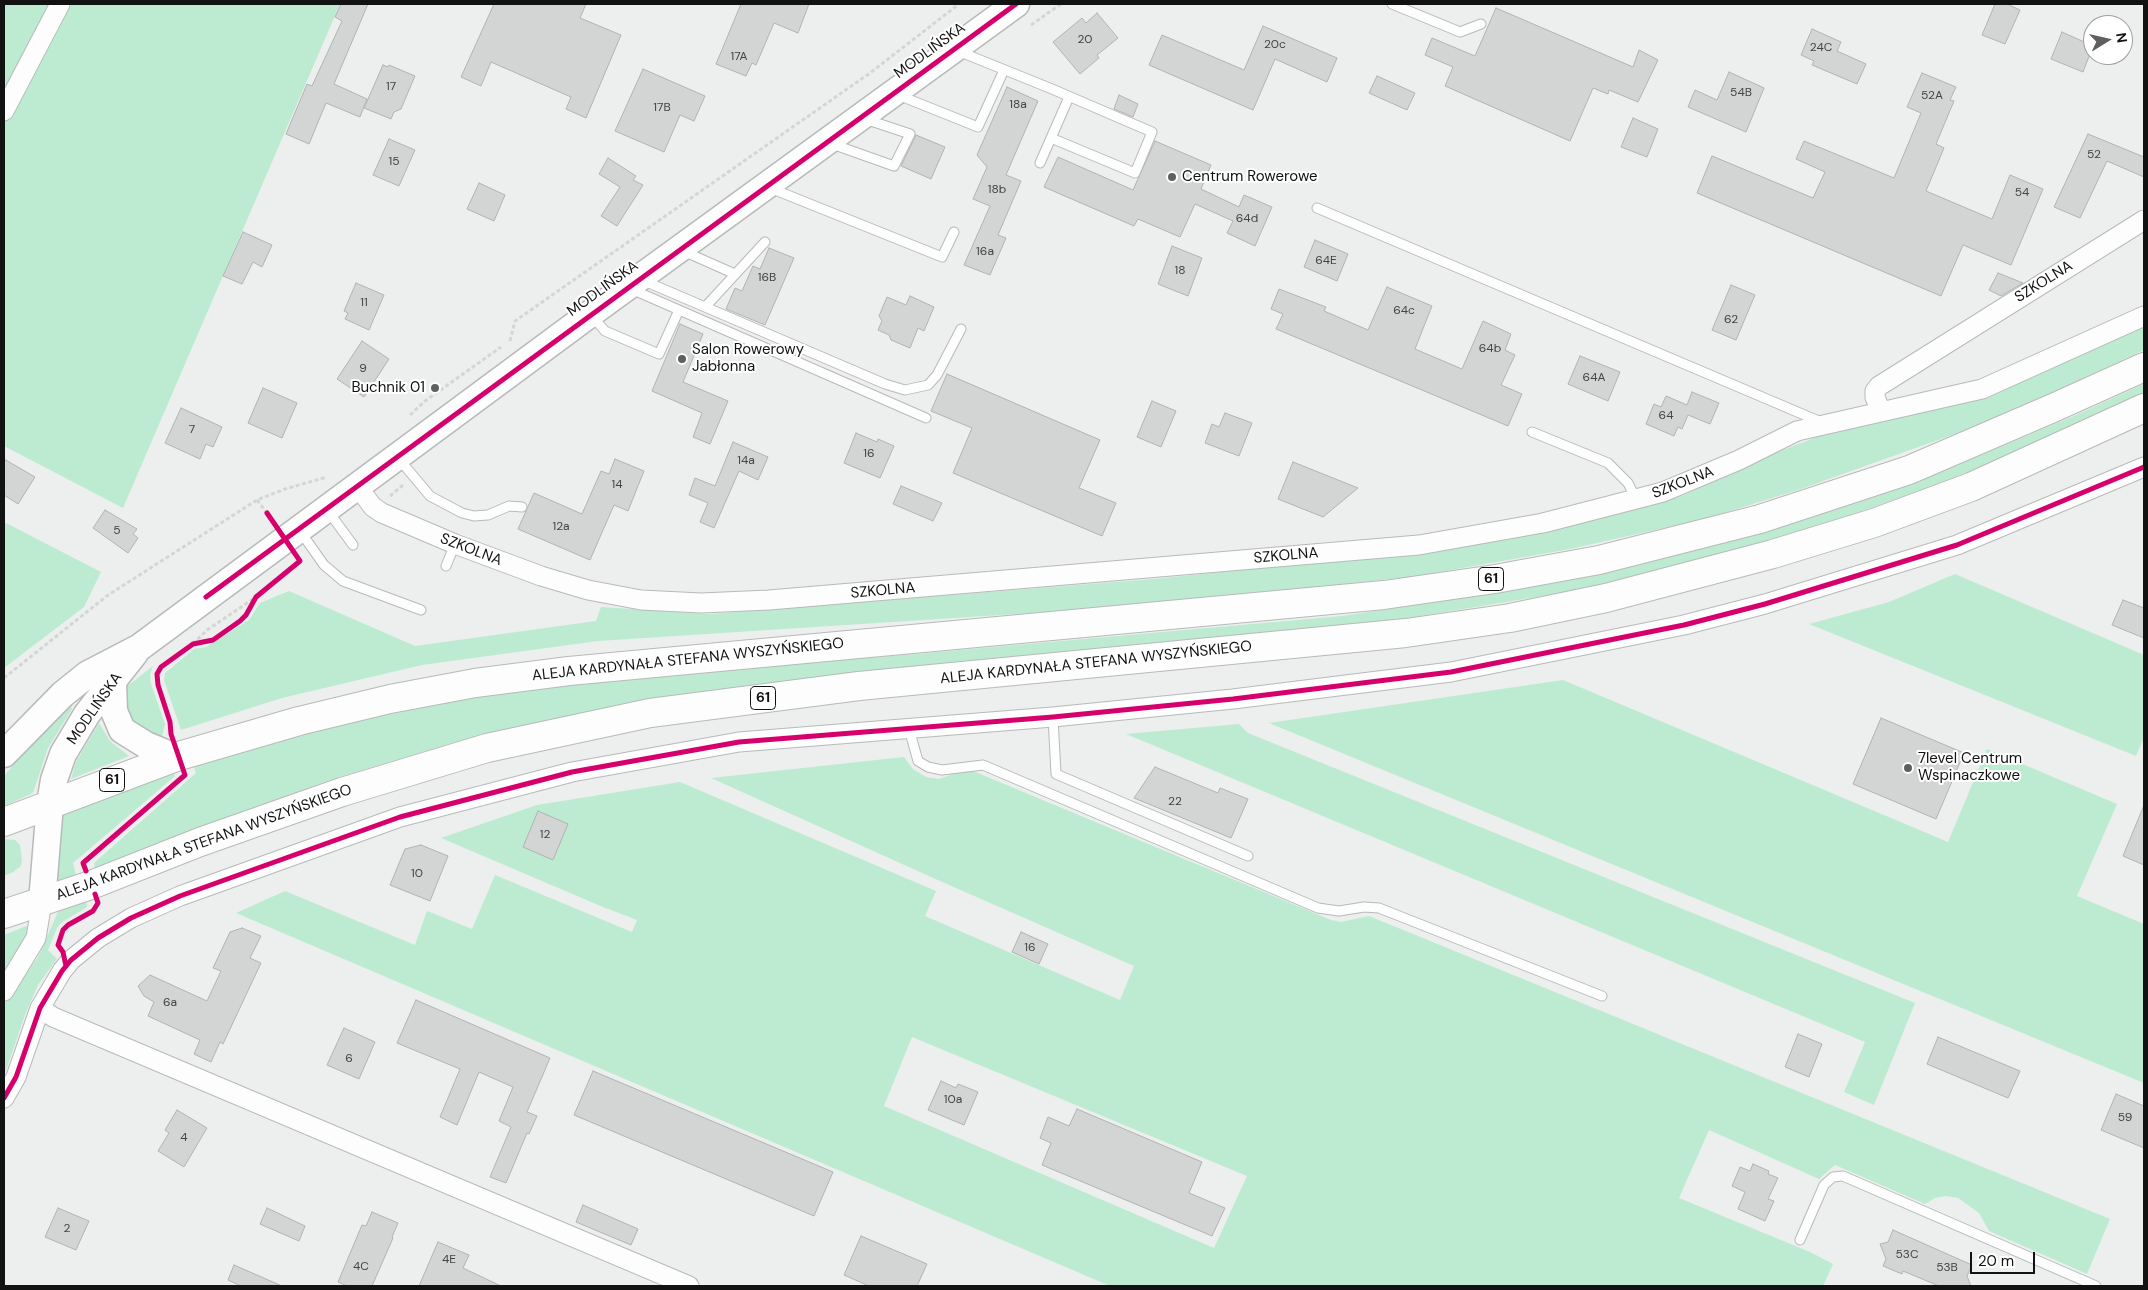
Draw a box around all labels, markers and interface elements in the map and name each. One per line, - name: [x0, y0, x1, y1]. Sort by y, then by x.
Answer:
- north arrow: [2083, 15, 2133, 65]
- street label: MODLIŃSKA: [891, 19, 969, 83]
- text: N: [2112, 31, 2132, 44]
- house number: 20: [1078, 33, 1092, 47]
- house number: 20c: [1264, 38, 1286, 52]
- house number: 24C: [1810, 41, 1832, 55]
- house number: 17A: [730, 50, 748, 64]
- house number: 17: [386, 80, 396, 94]
- house number: 54B: [1730, 86, 1752, 100]
- house number: 52A: [1921, 89, 1943, 103]
- house number: 18a: [1009, 98, 1027, 112]
- house number: 17B: [653, 101, 671, 115]
- house number: 52: [2087, 148, 2101, 162]
- house number: 15: [388, 155, 400, 169]
- place label: Centrum Rowerowe: [1182, 168, 1318, 186]
- marker: Centrum Rowerowe: [1166, 171, 1178, 183]
- house number: 18b: [988, 183, 1006, 197]
- house number: 54: [2015, 186, 2029, 200]
- house number: 64d: [1236, 212, 1258, 226]
- house number: 16a: [976, 245, 994, 259]
- house number: 64E: [1315, 254, 1337, 268]
- street label: MODLIŃSKA: [564, 257, 642, 321]
- street label: SZKOLNA: [2012, 257, 2076, 307]
- house number: 18: [1174, 264, 1186, 278]
- house number: 16B: [758, 271, 776, 285]
- house number: 11: [360, 296, 368, 310]
- house number: 64c: [1393, 304, 1415, 318]
- house number: 62: [1724, 313, 1738, 327]
- place label: Salon Rowerowy Jabłonna: [692, 341, 804, 376]
- house number: 64b: [1479, 342, 1501, 356]
- marker: Salon Rowerowy Jabłonna: [676, 353, 688, 365]
- house number: 9: [359, 362, 367, 376]
- house number: 64A: [1583, 371, 1605, 385]
- place label: Buchnik 01: [351, 379, 425, 397]
- marker: Buchnik 01: [429, 382, 441, 394]
- house number: 64: [1659, 409, 1673, 423]
- house number: 7: [189, 423, 195, 437]
- house number: 16: [863, 447, 875, 461]
- house number: 14a: [737, 454, 755, 468]
- street label: SZKOLNA: [1650, 463, 1716, 503]
- house number: 14: [611, 478, 623, 492]
- house number: 12a: [552, 520, 570, 534]
- house number: 5: [113, 524, 121, 538]
- street label: SZKOLNA: [438, 530, 504, 570]
- street label: SZKOLNA: [1253, 544, 1319, 568]
- road number: 61: [1478, 568, 1504, 590]
- street label: SZKOLNA: [850, 579, 916, 603]
- street label: ALEJA KARDYNAŁA STEFANA WYSZYŃSKIEGO: [531, 635, 845, 685]
- street label: ALEJA KARDYNAŁA STEFANA WYSZYŃSKIEGO: [939, 638, 1253, 688]
- street label: MODLIŃSKA: [64, 670, 126, 748]
- road number: 61: [750, 686, 776, 710]
- place label: 7level Centrum Wspinaczkowe: [1918, 750, 2022, 785]
- marker: 7level Centrum Wspinaczkowe: [1902, 762, 1914, 774]
- road number: 61: [100, 768, 124, 792]
- street label: ALEJA KARDYNAŁA STEFANA WYSZYŃSKIEGO: [54, 781, 354, 905]
- house number: 22: [1168, 795, 1182, 809]
- house number: 12: [540, 828, 550, 842]
- house number: 10: [411, 867, 423, 881]
- house number: 16: [1024, 941, 1036, 955]
- house number: 6a: [163, 996, 177, 1010]
- house number: 6: [345, 1052, 353, 1066]
- house number: 10a: [944, 1093, 962, 1107]
- house number: 59: [2118, 1111, 2132, 1125]
- house number: 4: [180, 1131, 188, 1145]
- house number: 2: [64, 1222, 70, 1236]
- scale bar: [1973, 1242, 2038, 1274]
- house number: 53C: [1895, 1248, 1919, 1262]
- text: 20 m: [1978, 1251, 2014, 1271]
- house number: 4E: [442, 1253, 456, 1267]
- house number: 4C: [353, 1260, 369, 1274]
- house number: 53B: [1936, 1261, 1958, 1275]

